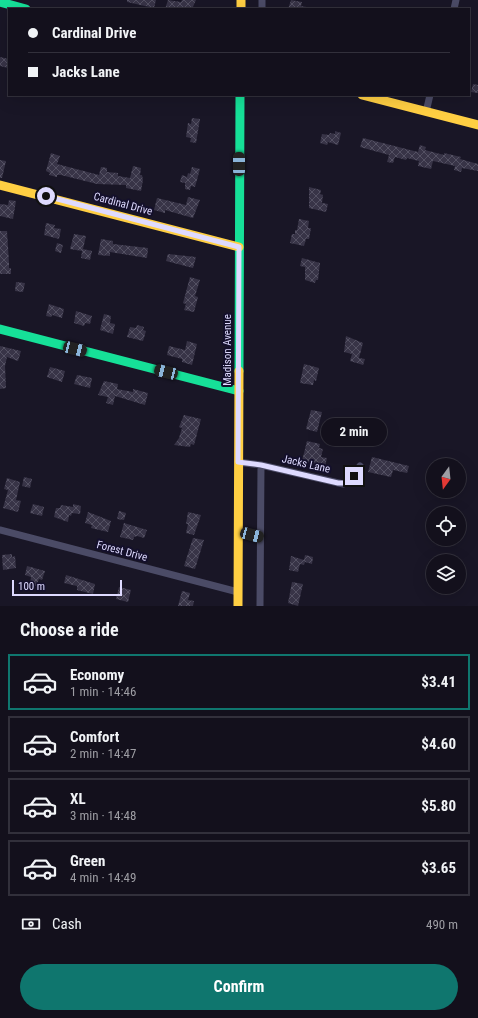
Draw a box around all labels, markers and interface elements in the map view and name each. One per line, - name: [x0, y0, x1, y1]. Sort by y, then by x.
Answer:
- text: Cardinal Drive: [52, 24, 136, 42]
- text: Jacks Lane: [52, 63, 120, 81]
- car: [233, 152, 245, 176]
- route start: [37, 187, 55, 205]
- street label: Cardinal Drive: [92, 190, 154, 218]
- street label: Madison Avenue: [221, 314, 234, 386]
- car: [62, 340, 88, 358]
- car: [153, 363, 179, 381]
- callout: 2 min: [321, 418, 387, 446]
- text: 2 min: [340, 424, 368, 439]
- street label: Jacks Lane: [281, 452, 331, 476]
- north arrow: [426, 458, 466, 498]
- map controls: [426, 458, 466, 594]
- route end: [345, 467, 363, 485]
- button: locate: [426, 506, 466, 546]
- car: [239, 526, 265, 544]
- street label: Forest Drive: [95, 538, 149, 564]
- button: layers: [426, 554, 466, 594]
- scale bar: [12, 578, 122, 597]
- text: 100 m: [18, 580, 45, 593]
- text: Choose a ride: [20, 619, 119, 640]
- icon: car: [22, 664, 58, 700]
- text: Economy: [70, 666, 124, 684]
- text: $3.41: [421, 673, 456, 691]
- text: 1 min · 14:46: [70, 684, 136, 699]
- icon: car: [22, 726, 58, 762]
- text: Comfort: [70, 728, 119, 746]
- text: $4.60: [421, 735, 456, 753]
- text: 2 min · 14:47: [70, 746, 136, 761]
- icon: car: [22, 788, 58, 824]
- text: XL: [70, 790, 86, 808]
- text: $5.80: [421, 797, 456, 815]
- text: 3 min · 14:48: [70, 808, 136, 823]
- icon: car: [22, 850, 58, 886]
- text: Green: [70, 852, 105, 870]
- text: $3.65: [421, 859, 456, 877]
- text: 4 min · 14:49: [70, 870, 136, 885]
- icon: cash: [20, 913, 42, 935]
- text: Cash: [52, 915, 82, 933]
- text: 490 m: [426, 917, 458, 932]
- button: Confirm: [20, 964, 458, 1010]

